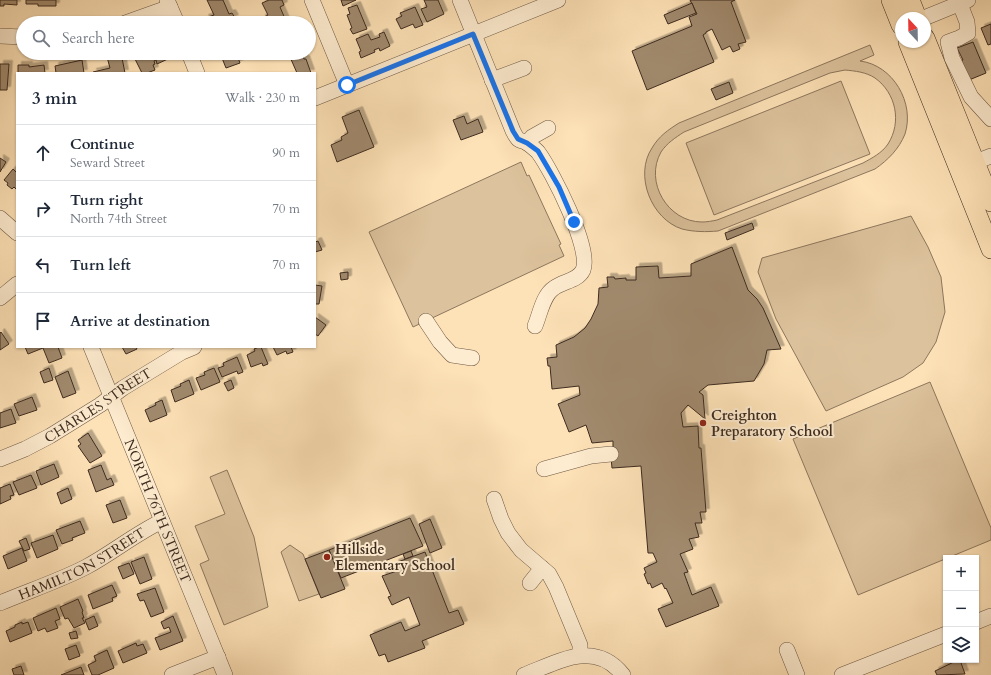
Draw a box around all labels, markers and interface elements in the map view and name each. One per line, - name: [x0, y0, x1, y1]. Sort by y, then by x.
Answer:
- north arrow: [895, 12, 931, 48]
- search box: [16, 16, 316, 60]
- icon: search: [30, 27, 52, 49]
- text: Search here: [62, 28, 135, 48]
- route start: [338, 76, 356, 94]
- text: 3 min: [32, 87, 77, 110]
- text: Walk · 230 m: [225, 89, 300, 107]
- text: Continue: [70, 134, 135, 154]
- icon: ahead: [32, 142, 54, 164]
- text: 90 m: [272, 144, 300, 162]
- text: Seward Street: [70, 154, 145, 172]
- text: Turn right: [70, 190, 143, 210]
- icon: right: [32, 198, 54, 220]
- text: 70 m: [272, 200, 300, 218]
- text: North 74th Street: [70, 210, 167, 228]
- route end: [565, 213, 583, 231]
- icon: left: [32, 254, 54, 276]
- text: Turn left: [70, 255, 131, 275]
- text: 70 m: [272, 256, 300, 274]
- icon: arrive: [32, 310, 54, 332]
- text: Arrive at destination: [70, 311, 210, 331]
- street label: CHARLES STREET: [41, 363, 155, 447]
- place label: Creighton Preparatory School: [711, 406, 833, 441]
- marker: Creighton Preparatory School: [698, 418, 708, 428]
- street label: NORTH 76TH STREET: [120, 436, 196, 586]
- street label: HAMILTON STREET: [15, 523, 149, 604]
- place label: Hillside Elementary School: [335, 540, 455, 575]
- marker: Hillside Elementary School: [322, 552, 332, 562]
- map controls: [943, 555, 979, 663]
- button: +: [943, 555, 979, 591]
- button: −: [943, 591, 979, 627]
- button: layers: [943, 627, 979, 663]

